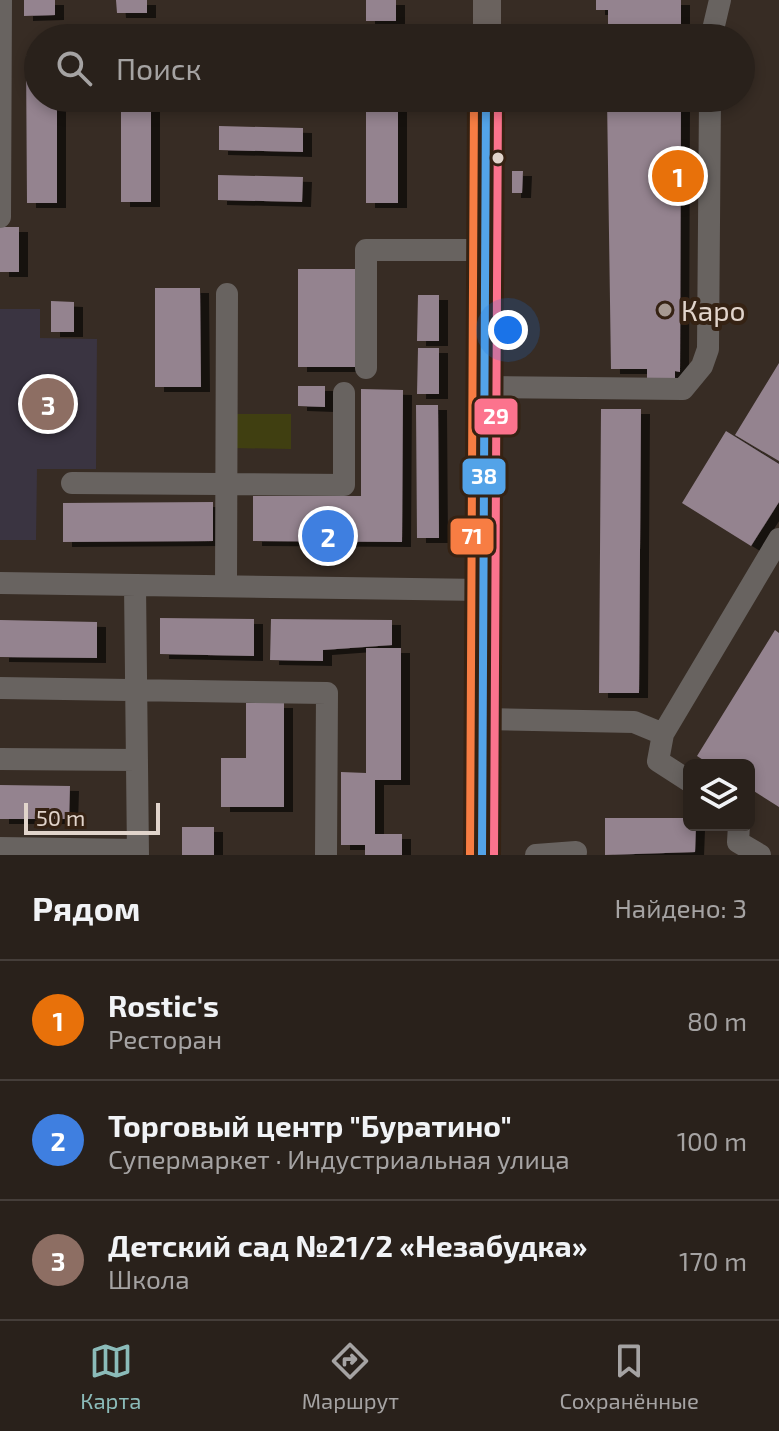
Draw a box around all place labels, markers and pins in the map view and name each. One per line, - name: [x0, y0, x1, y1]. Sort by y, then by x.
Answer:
- pin: 1: [652, 146, 704, 206]
- unlabelled marker: [490, 150, 506, 166]
- place label: Каро: [681, 293, 746, 327]
- marker: Каро: [656, 301, 674, 319]
- pin: 3: [22, 374, 74, 434]
- pin: 2: [302, 506, 354, 566]

